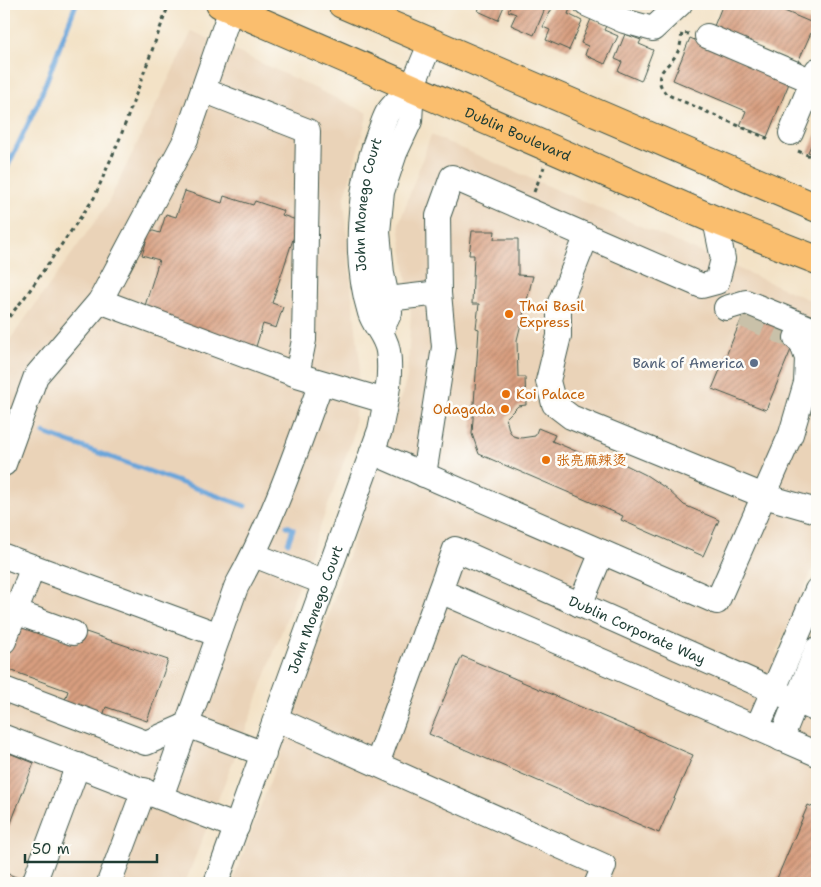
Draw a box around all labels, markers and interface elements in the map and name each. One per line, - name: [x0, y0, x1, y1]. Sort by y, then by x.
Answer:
- street label: Dublin Boulevard: [462, 103, 574, 165]
- street label: John Monego Court: [351, 135, 386, 272]
- place label: Thai Basil Express: [519, 297, 585, 331]
- marker: Thai Basil Express: [503, 308, 515, 320]
- place label: Bank of America: [632, 354, 744, 372]
- marker: Bank of America: [748, 357, 760, 369]
- place label: Koi Palace: [516, 385, 585, 403]
- marker: Koi Palace: [500, 388, 512, 400]
- place label: Odagada: [433, 400, 495, 418]
- marker: Odagada: [499, 403, 511, 415]
- place label: 张亮麻辣烫: [556, 451, 626, 469]
- marker: 张亮麻辣烫: [540, 454, 552, 466]
- street label: John Monego Court: [284, 543, 347, 676]
- street label: Dublin Corporate Way: [566, 592, 708, 668]
- scale bar: [25, 832, 158, 864]
- text: 50 m: [32, 839, 70, 859]

